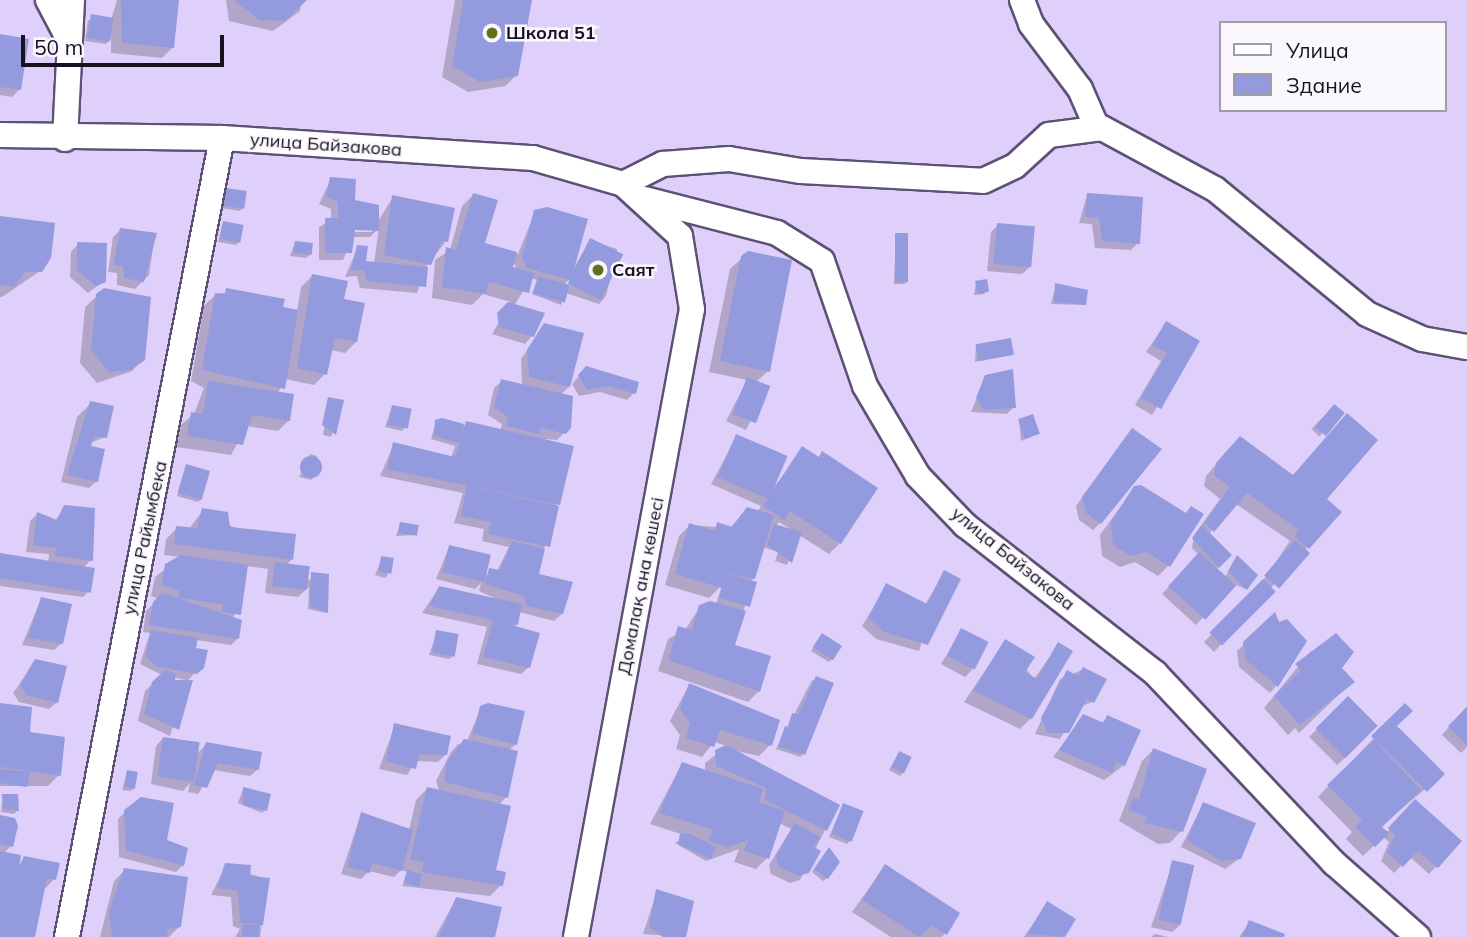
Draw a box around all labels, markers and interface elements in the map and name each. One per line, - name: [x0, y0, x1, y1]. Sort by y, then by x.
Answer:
- scale bar: [24, 21, 228, 65]
- legend: [1218, 21, 1446, 112]
- place label: Школа 51: [506, 22, 596, 44]
- marker: Школа 51: [484, 25, 500, 41]
- text: 50 m: [34, 34, 83, 60]
- text: Улица: [1286, 37, 1349, 63]
- text: Здание: [1286, 72, 1362, 98]
- street label: улица Байзакова: [249, 129, 403, 161]
- place label: Саят: [612, 259, 655, 281]
- marker: Саят: [590, 262, 606, 278]
- street label: улица Райымбека: [118, 459, 172, 617]
- street label: Домалақ ана көшесі: [613, 495, 669, 677]
- street label: улица Байзакова: [947, 503, 1079, 615]

